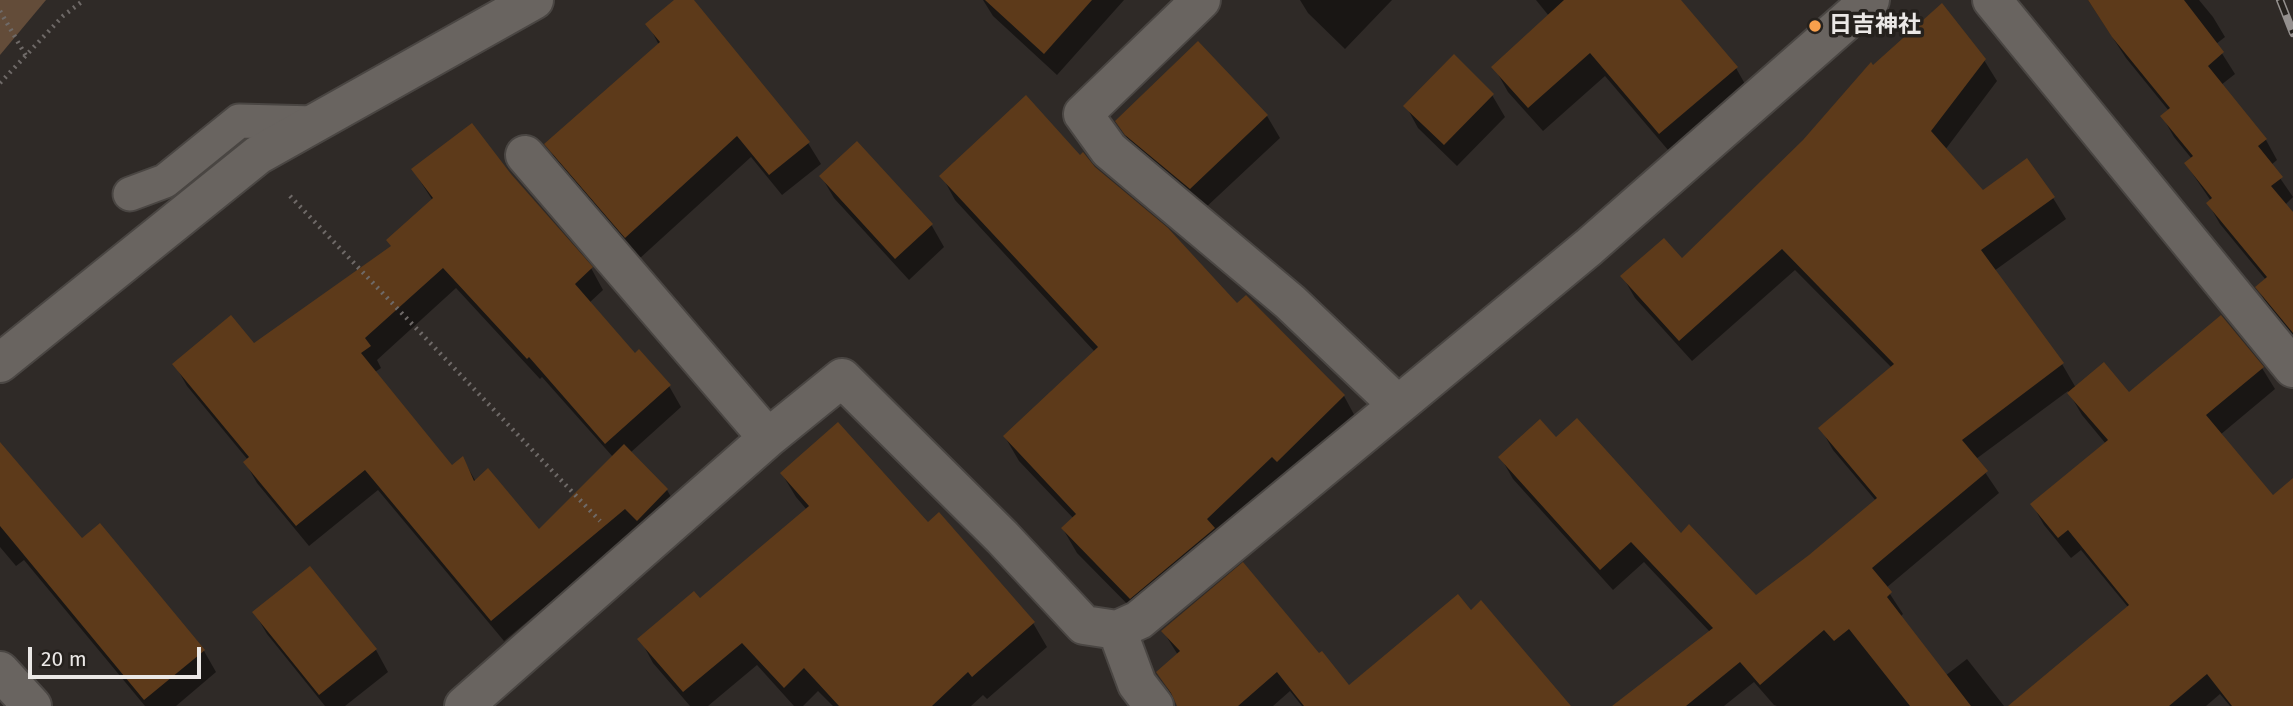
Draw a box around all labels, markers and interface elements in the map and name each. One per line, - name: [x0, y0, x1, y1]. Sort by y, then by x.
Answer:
- place label: 日吉神社: [1829, 12, 1921, 40]
- marker: 日吉神社: [1807, 18, 1823, 34]
- scale bar: [32, 632, 205, 676]
- text: 20 m: [41, 646, 87, 672]

